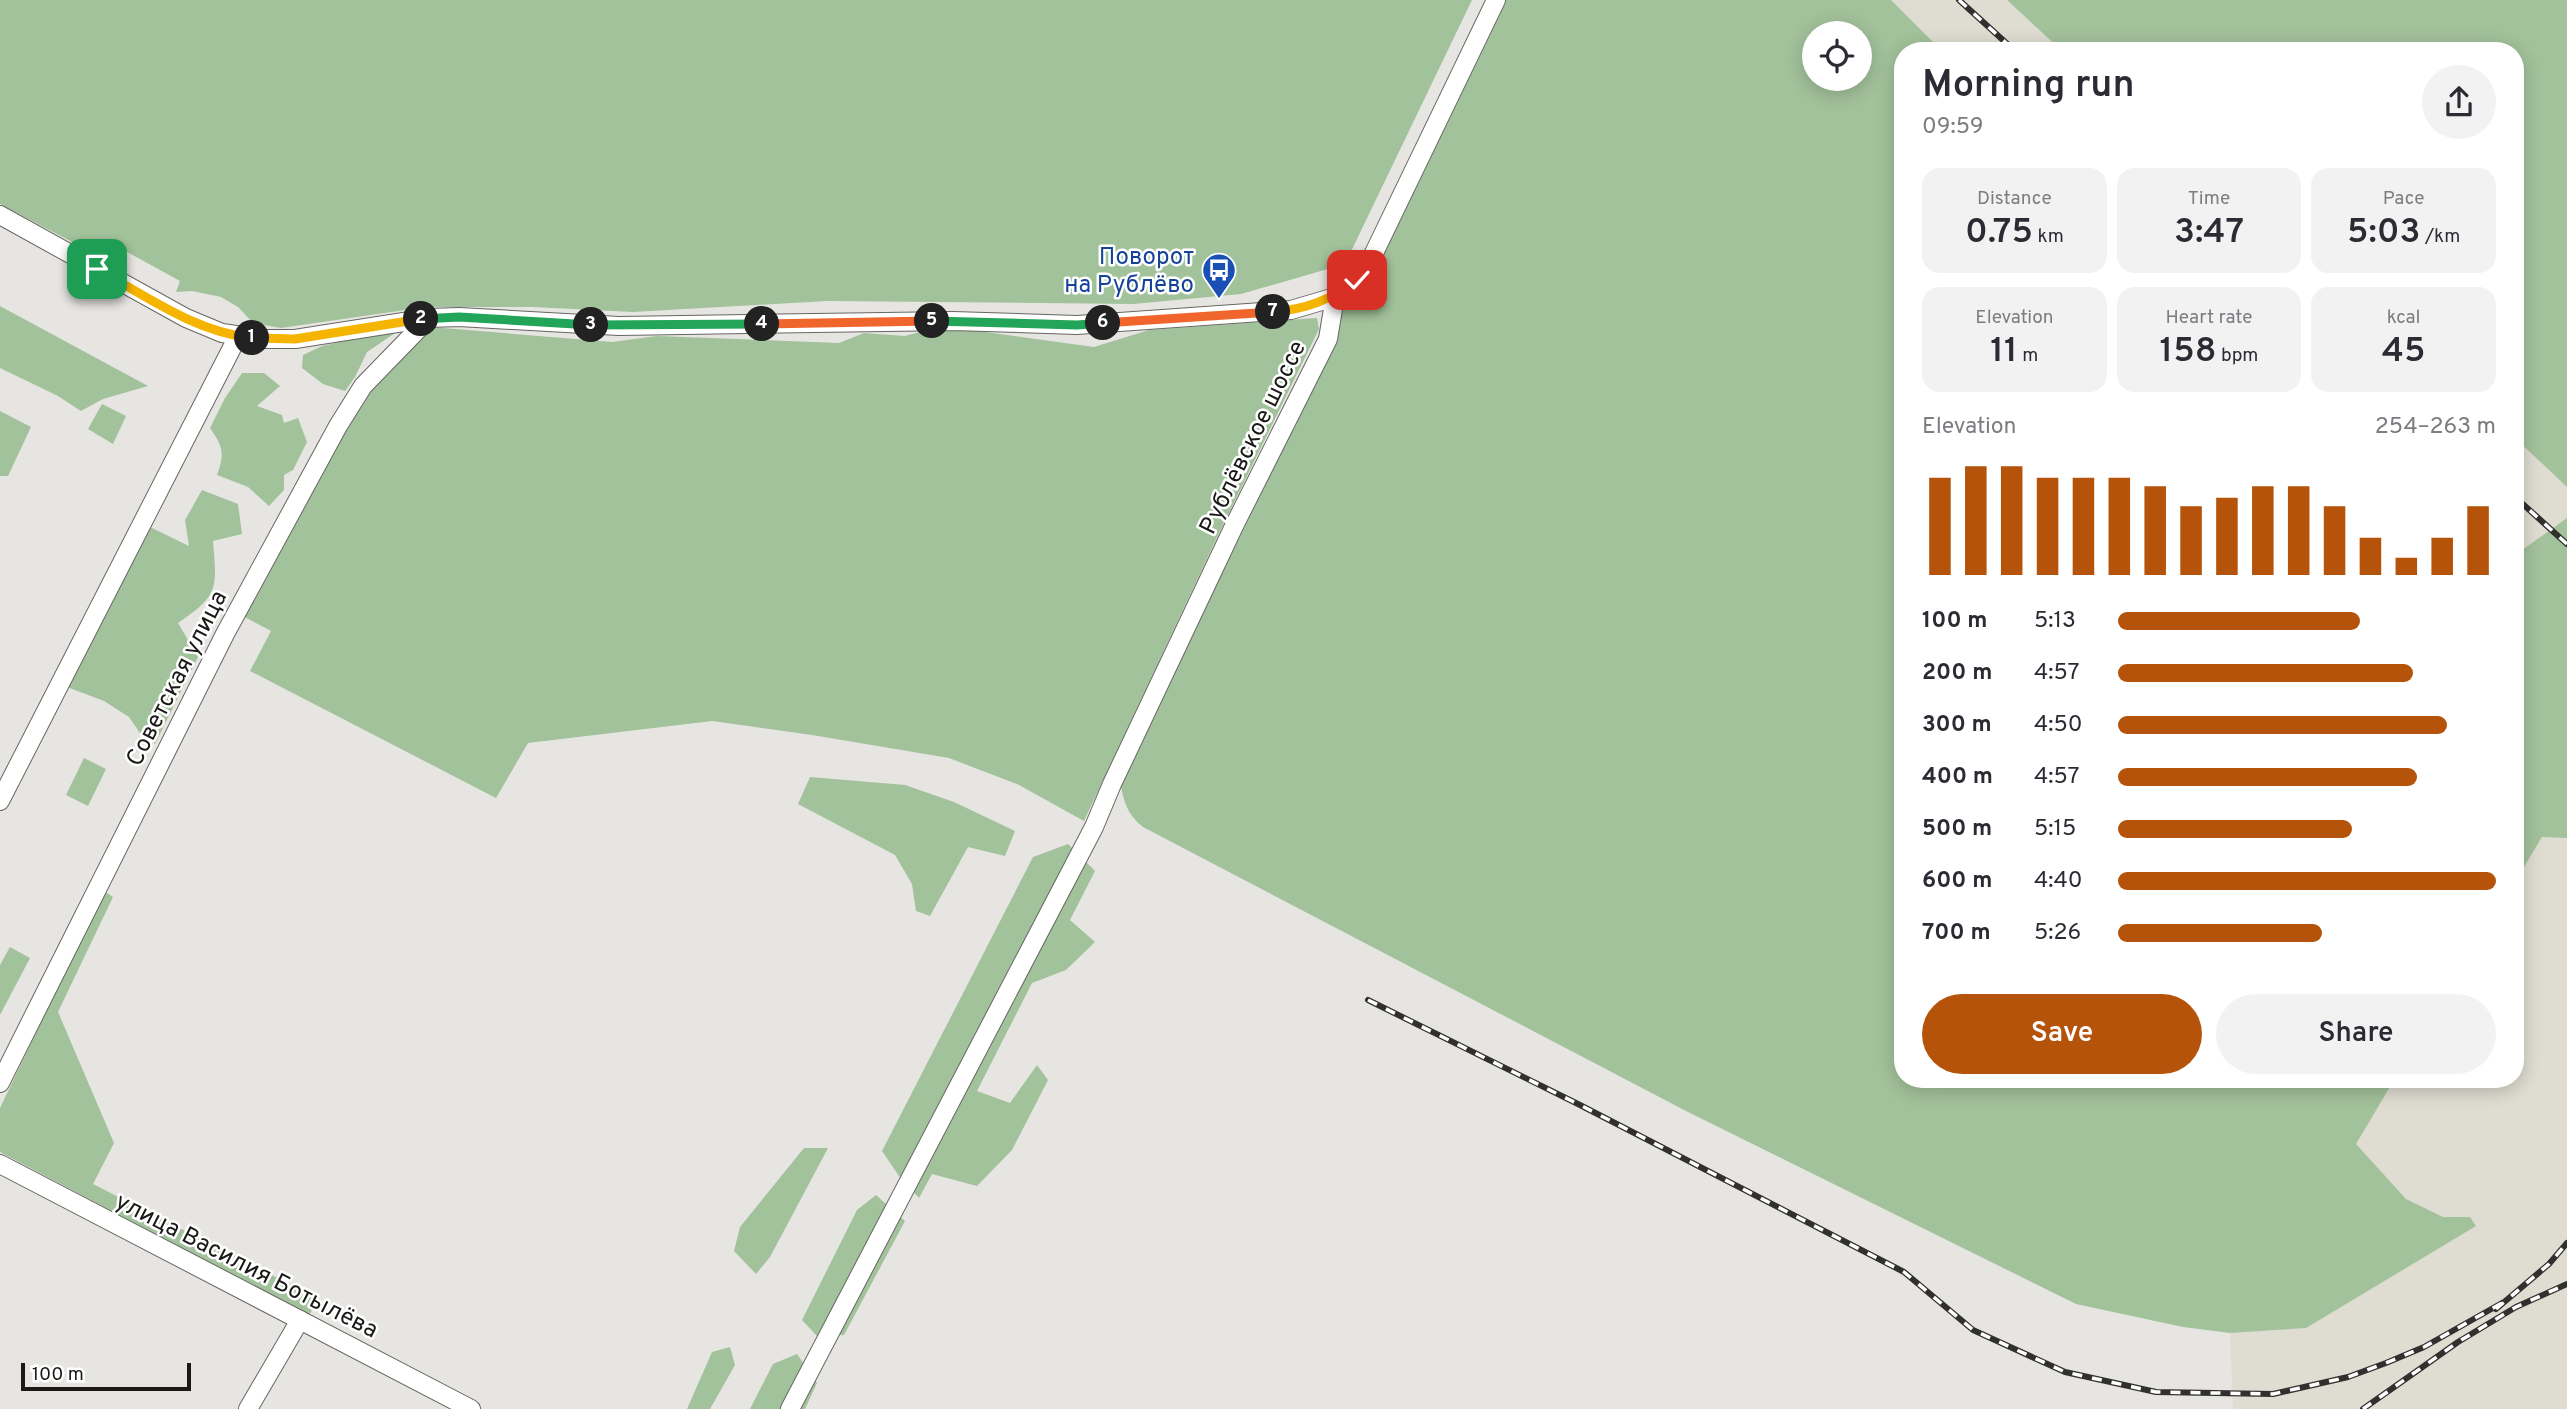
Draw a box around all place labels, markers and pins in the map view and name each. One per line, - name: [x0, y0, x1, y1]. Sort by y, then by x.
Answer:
- pin: [67, 239, 127, 299]
- place label: Поворот на Рублёво: [1064, 243, 1194, 301]
- pin: [1327, 250, 1387, 310]
- bus stop icon: Поворот на Рублёво: [1200, 251, 1238, 300]
- pin: 7: [1256, 294, 1290, 330]
- pin: 2: [404, 302, 438, 336]
- pin: 5: [914, 304, 950, 338]
- pin: 4: [744, 306, 780, 342]
- pin: 6: [1086, 306, 1120, 340]
- pin: 3: [574, 308, 608, 342]
- pin: 1: [234, 320, 270, 356]

